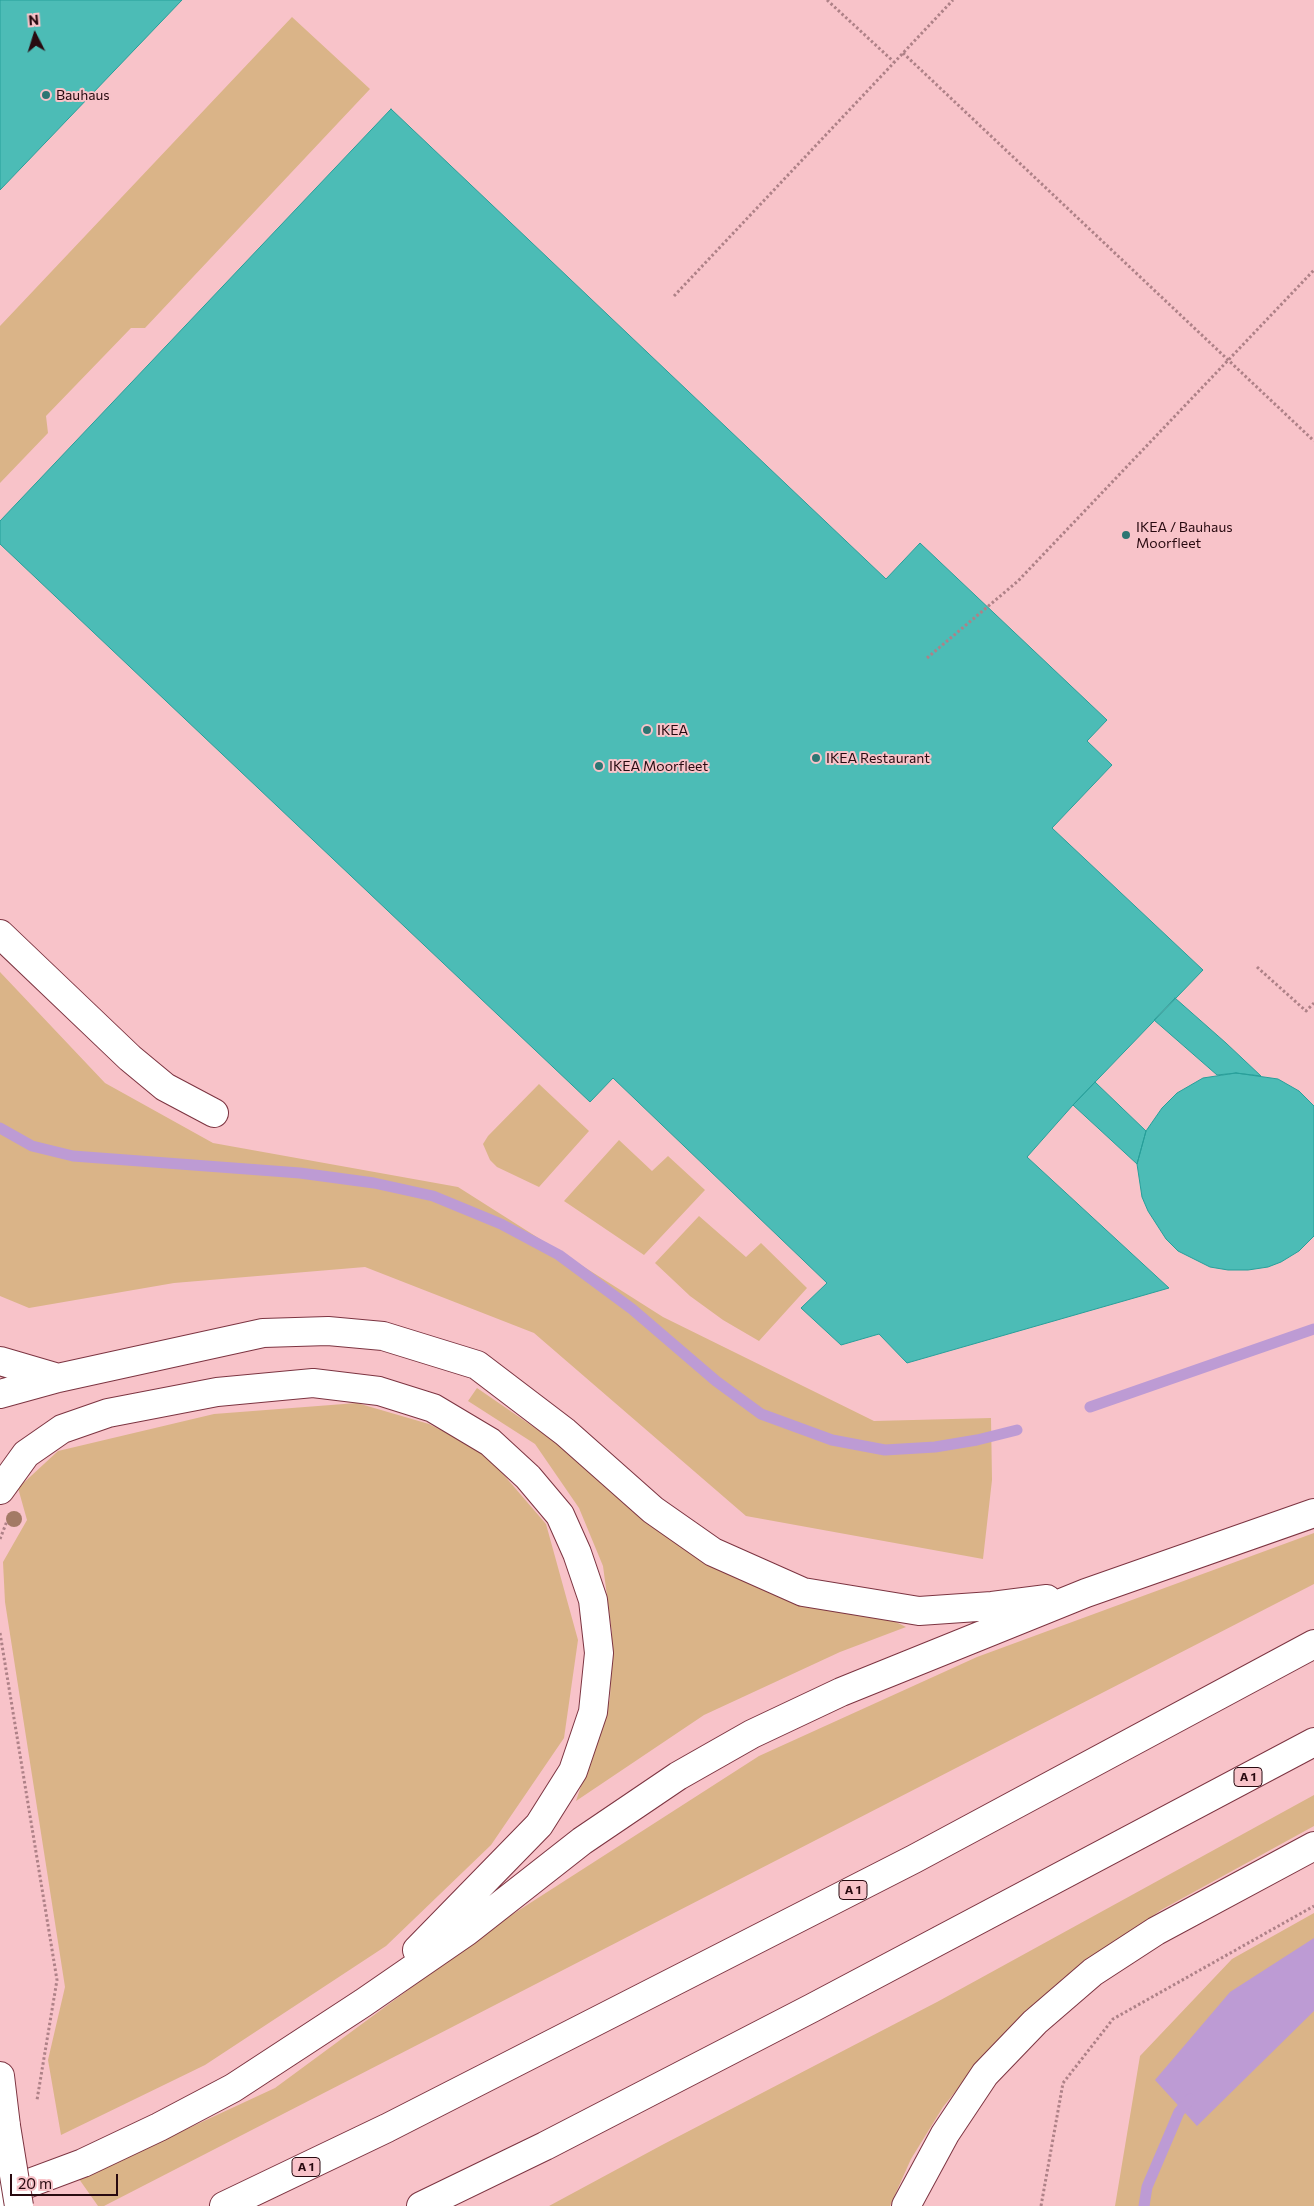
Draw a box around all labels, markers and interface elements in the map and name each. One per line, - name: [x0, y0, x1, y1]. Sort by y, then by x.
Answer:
- north arrow: [10, 10, 60, 60]
- text: N: [28, 11, 40, 28]
- place label: Bauhaus: [56, 87, 110, 103]
- marker: Bauhaus: [40, 89, 52, 101]
- place label: IKEA / Bauhaus Moorfleet: [1136, 519, 1233, 552]
- marker: IKEA / Bauhaus Moorfleet: [1120, 529, 1132, 541]
- place label: IKEA: [657, 722, 688, 738]
- marker: IKEA: [641, 724, 653, 736]
- place label: IKEA Restaurant: [826, 750, 930, 766]
- marker: IKEA Restaurant: [810, 752, 822, 764]
- place label: IKEA Moorfleet: [609, 758, 708, 774]
- marker: IKEA Moorfleet: [593, 760, 605, 772]
- road number: A 1: [1234, 1768, 1262, 1786]
- road number: A 1: [839, 1880, 867, 1900]
- road number: A 1: [292, 2158, 320, 2176]
- scale bar: [12, 2164, 120, 2196]
- text: 20 m: [18, 2174, 52, 2192]

